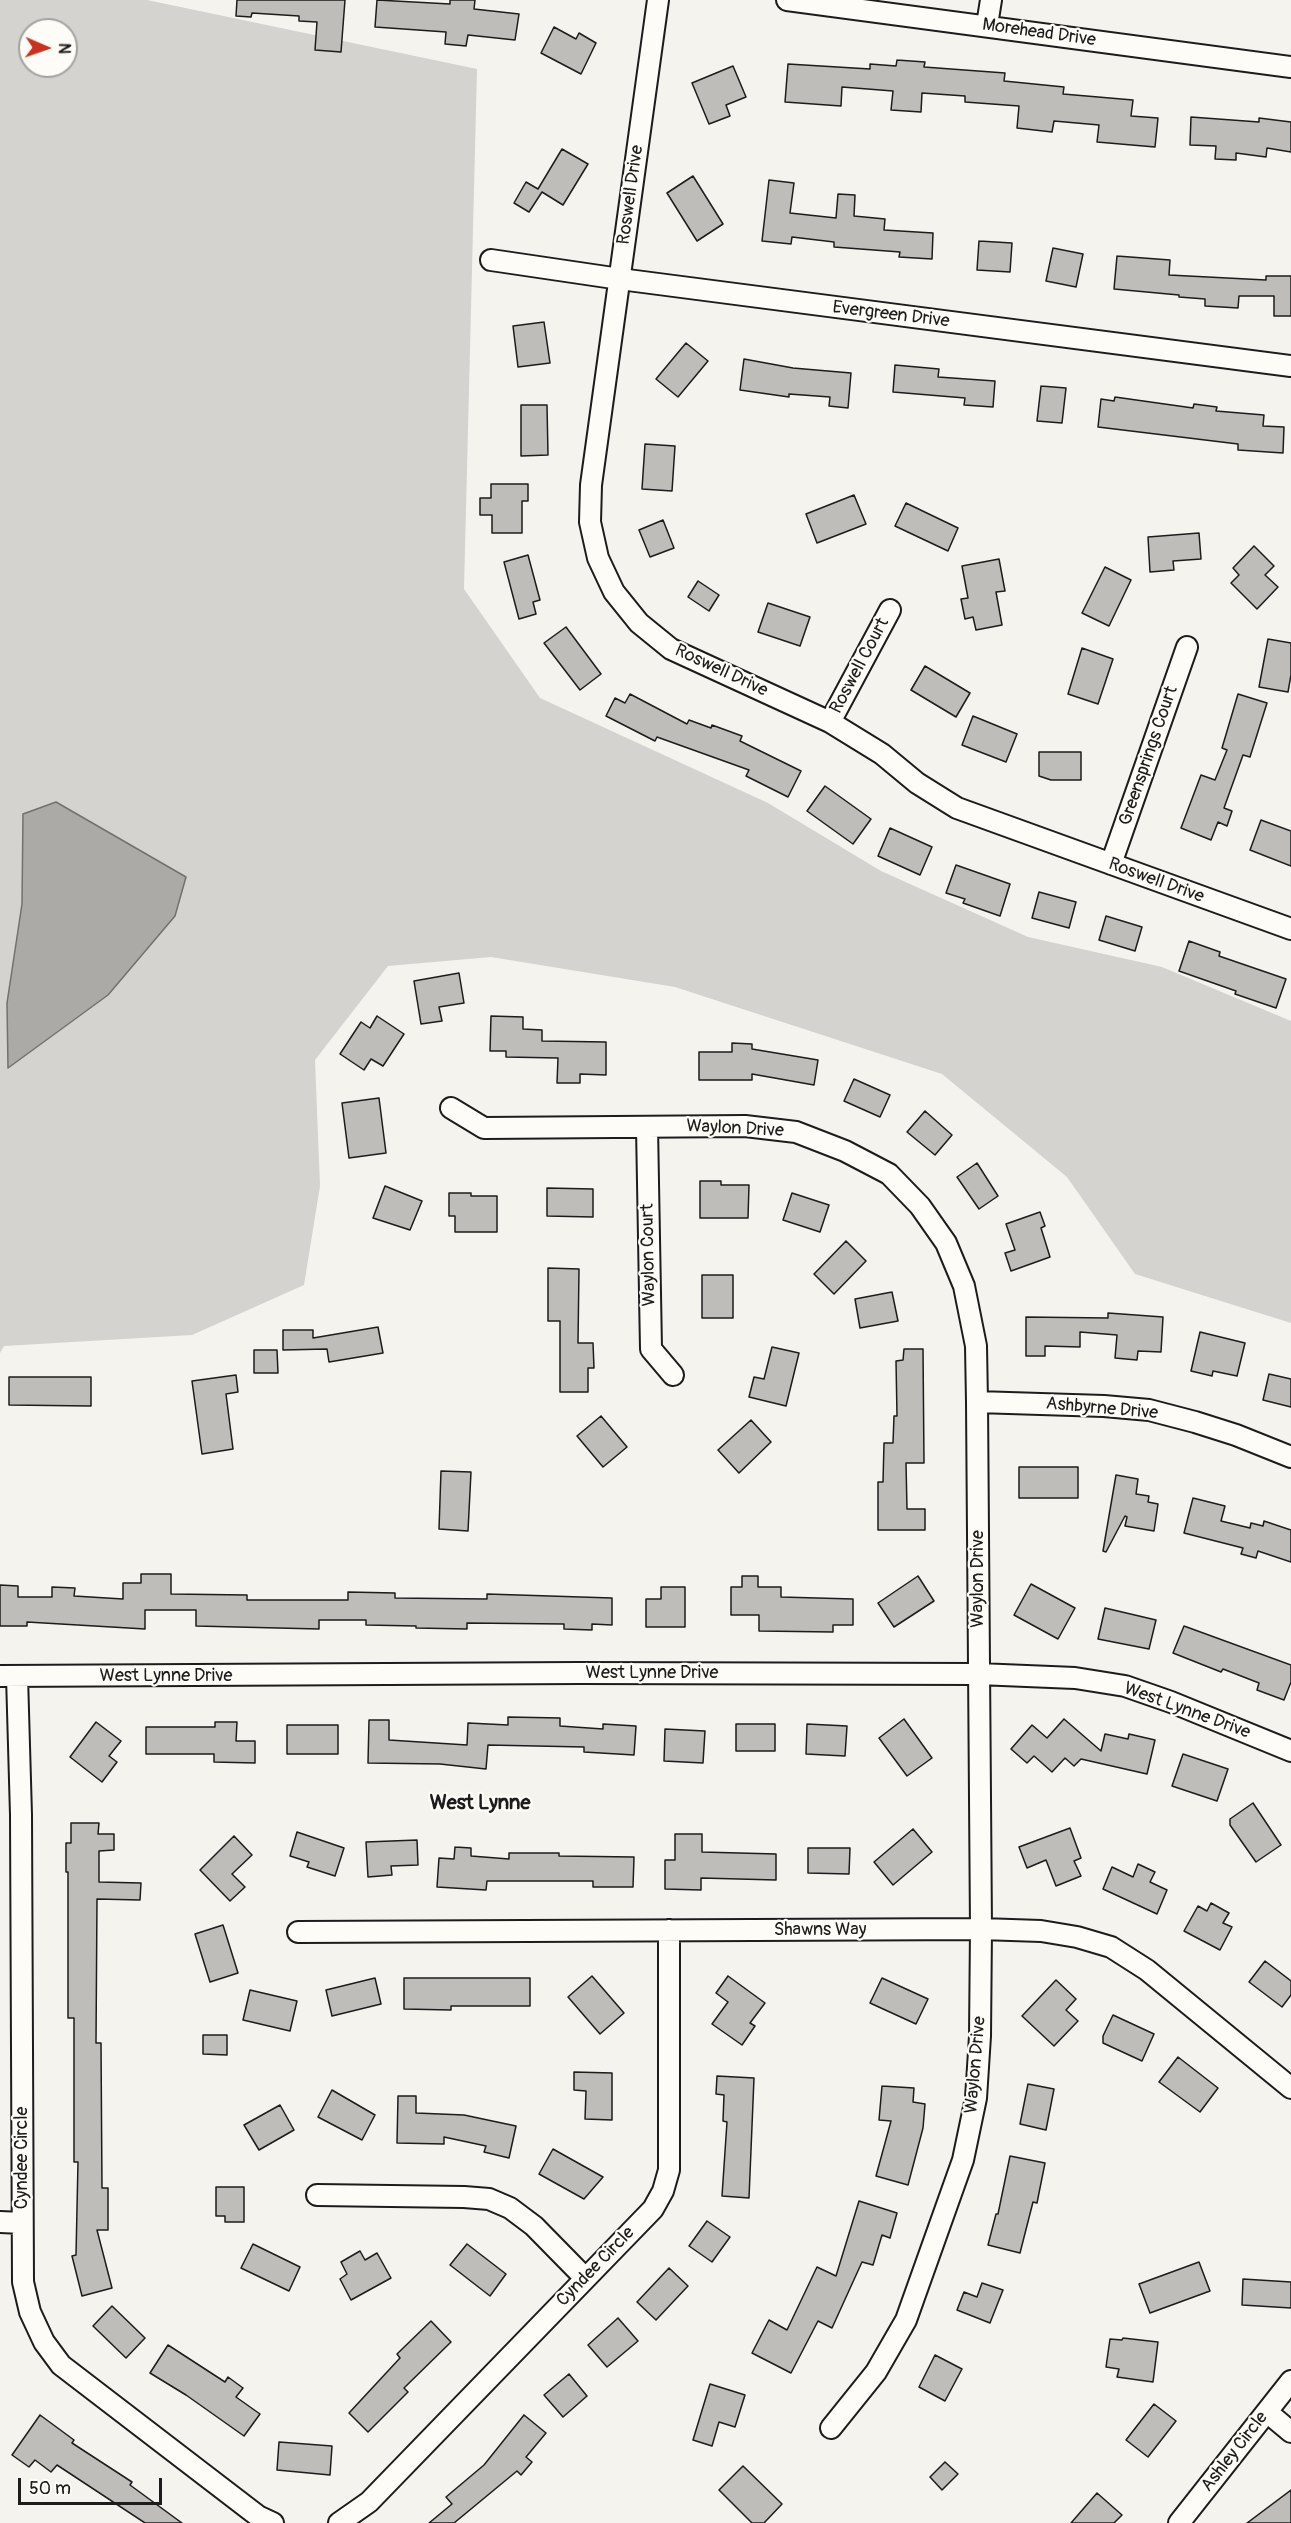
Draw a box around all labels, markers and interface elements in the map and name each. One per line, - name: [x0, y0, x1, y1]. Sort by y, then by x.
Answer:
- street label: Morehead Drive: [981, 14, 1097, 52]
- north arrow: [18, 18, 78, 78]
- text: N: [54, 43, 74, 54]
- street label: Roswell Drive: [613, 144, 649, 246]
- street label: Evergreen Drive: [831, 297, 951, 333]
- street label: Roswell Court: [826, 615, 894, 717]
- street label: Roswell Drive: [671, 640, 771, 702]
- street label: Greensprings Court: [1115, 684, 1183, 828]
- street label: Roswell Drive: [1105, 854, 1207, 908]
- street label: Waylon Drive: [686, 1116, 784, 1142]
- street label: Waylon Court: [637, 1203, 661, 1307]
- street label: Ashbyrne Drive: [1045, 1393, 1159, 1425]
- street label: Waylon Drive: [967, 1530, 989, 1628]
- street label: West Lynne Drive: [586, 1662, 718, 1684]
- street label: West Lynne Drive: [100, 1665, 232, 1687]
- street label: West Lynne Drive: [1121, 1678, 1253, 1744]
- district label: West Lynne: [430, 1792, 530, 1816]
- street label: Shawns Way: [774, 1919, 866, 1941]
- street label: Waylon Drive: [961, 2015, 991, 2115]
- street label: Cyndee Circle: [11, 2107, 33, 2209]
- street label: Cyndee Circle: [553, 2223, 639, 2311]
- street label: Ashley Circle: [1197, 2408, 1273, 2496]
- scale bar: [21, 2466, 165, 2504]
- text: 50 m: [29, 2477, 71, 2500]

